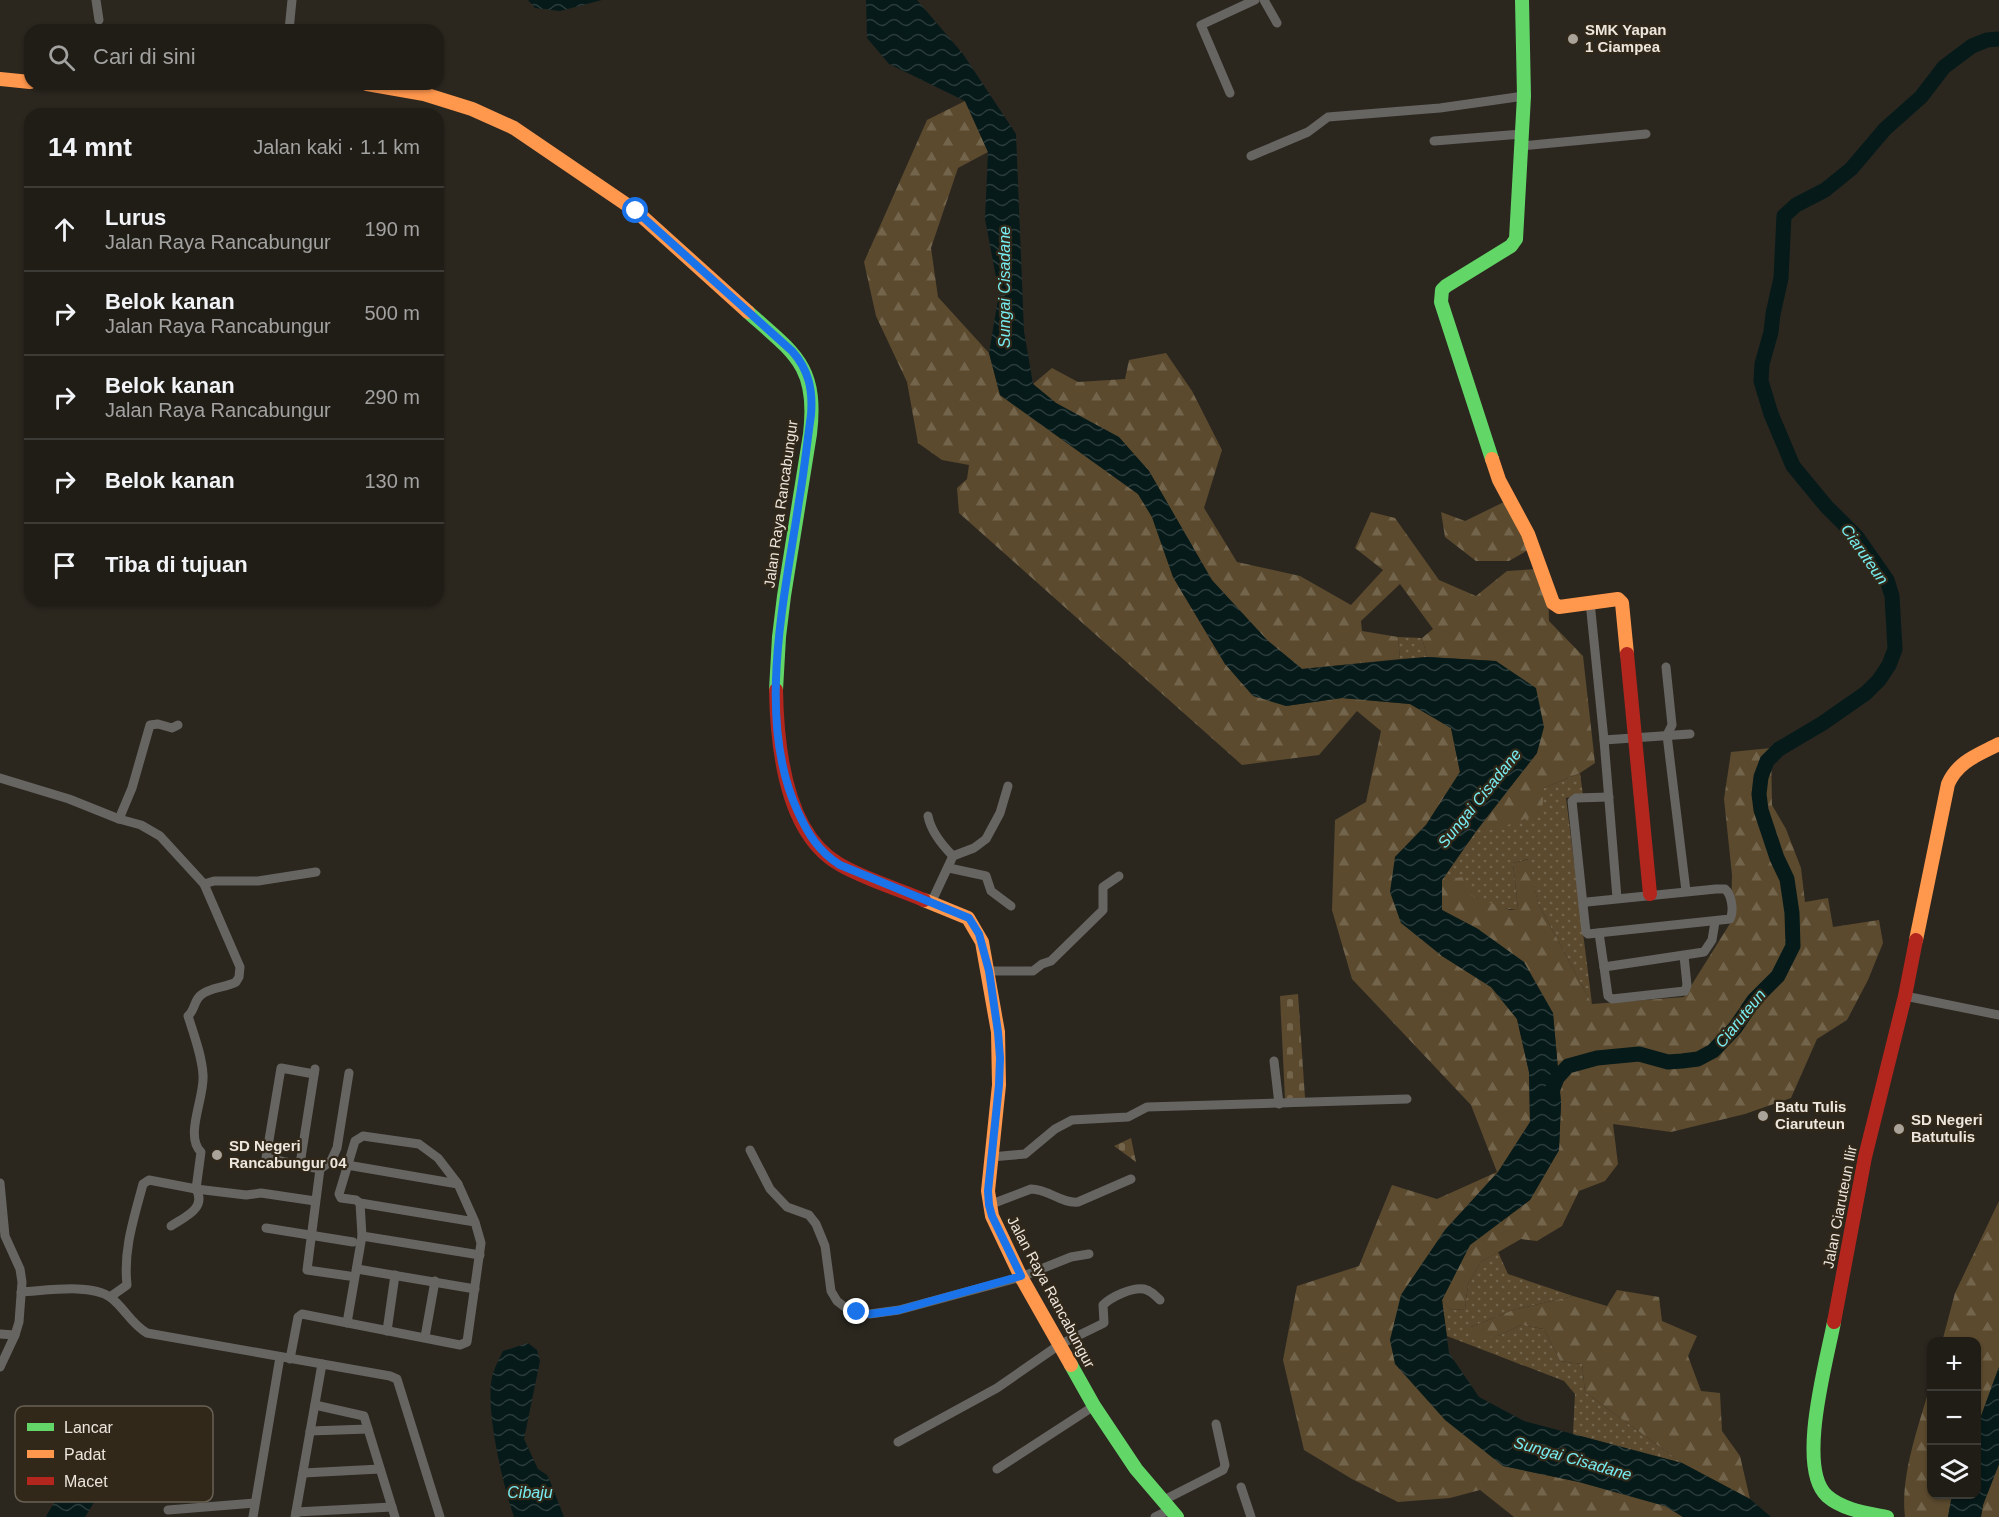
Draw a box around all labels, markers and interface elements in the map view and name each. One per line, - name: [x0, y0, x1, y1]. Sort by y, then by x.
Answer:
- place label: SMK Yapan 1 Ciampea: [1585, 21, 1666, 55]
- search box: [24, 24, 444, 90]
- marker: SMK Yapan 1 Ciampea: [1566, 32, 1580, 46]
- icon: search: [45, 41, 78, 74]
- text: Cari di sini: [93, 44, 196, 69]
- text: 14 mnt: [48, 132, 132, 162]
- text: Jalan kaki · 1.1 km: [253, 136, 420, 158]
- route start: [622, 197, 648, 223]
- text: Lurus: [105, 205, 166, 230]
- icon: ahead: [48, 213, 81, 246]
- text: 190 m: [364, 218, 420, 240]
- water label: Sungai Cisadane: [996, 226, 1013, 348]
- text: Jalan Raya Rancabungur: [105, 231, 331, 253]
- text: Belok kanan: [105, 289, 235, 314]
- icon: right: [48, 297, 81, 330]
- text: 500 m: [364, 302, 420, 324]
- text: Jalan Raya Rancabungur: [105, 315, 331, 337]
- text: Belok kanan: [105, 373, 235, 398]
- icon: right: [48, 381, 81, 414]
- text: 290 m: [364, 386, 420, 408]
- text: Jalan Raya Rancabungur: [105, 399, 331, 421]
- street label: Jalan Raya Rancabungur: [760, 419, 801, 589]
- icon: right: [48, 465, 81, 498]
- text: Belok kanan: [105, 468, 235, 493]
- text: 130 m: [364, 470, 420, 492]
- water label: Ciaruteun: [1838, 521, 1892, 588]
- icon: arrive: [48, 549, 81, 582]
- text: Tiba di tujuan: [105, 552, 248, 577]
- water label: Sungai Cisadane: [1434, 746, 1524, 851]
- water label: Ciaruteun: [1712, 986, 1769, 1051]
- place label: Batu Tulis Ciaruteun: [1775, 1098, 1846, 1132]
- marker: Batu Tulis Ciaruteun: [1756, 1109, 1770, 1123]
- place label: SD Negeri Batutulis: [1911, 1111, 1983, 1145]
- marker: SD Negeri Batutulis: [1892, 1122, 1906, 1136]
- place label: SD Negeri Rancabungur 04: [229, 1137, 347, 1171]
- street label: Jalan Ciaruteun Ilir: [1819, 1144, 1860, 1270]
- marker: SD Negeri Rancabungur 04: [210, 1148, 224, 1162]
- street label: Jalan Raya Rancabungur: [1004, 1213, 1099, 1370]
- route end: [843, 1298, 869, 1324]
- map controls: [1927, 1337, 1981, 1499]
- button: +: [1927, 1337, 1981, 1391]
- button: −: [1927, 1391, 1981, 1445]
- legend: [15, 1406, 213, 1502]
- text: Lancar: [64, 1419, 114, 1436]
- water label: Sungai Cisadane: [1512, 1434, 1634, 1483]
- button: layers: [1927, 1445, 1981, 1499]
- text: Padat: [64, 1446, 106, 1463]
- text: Macet: [64, 1473, 108, 1490]
- water label: Cibaju: [507, 1484, 553, 1501]

